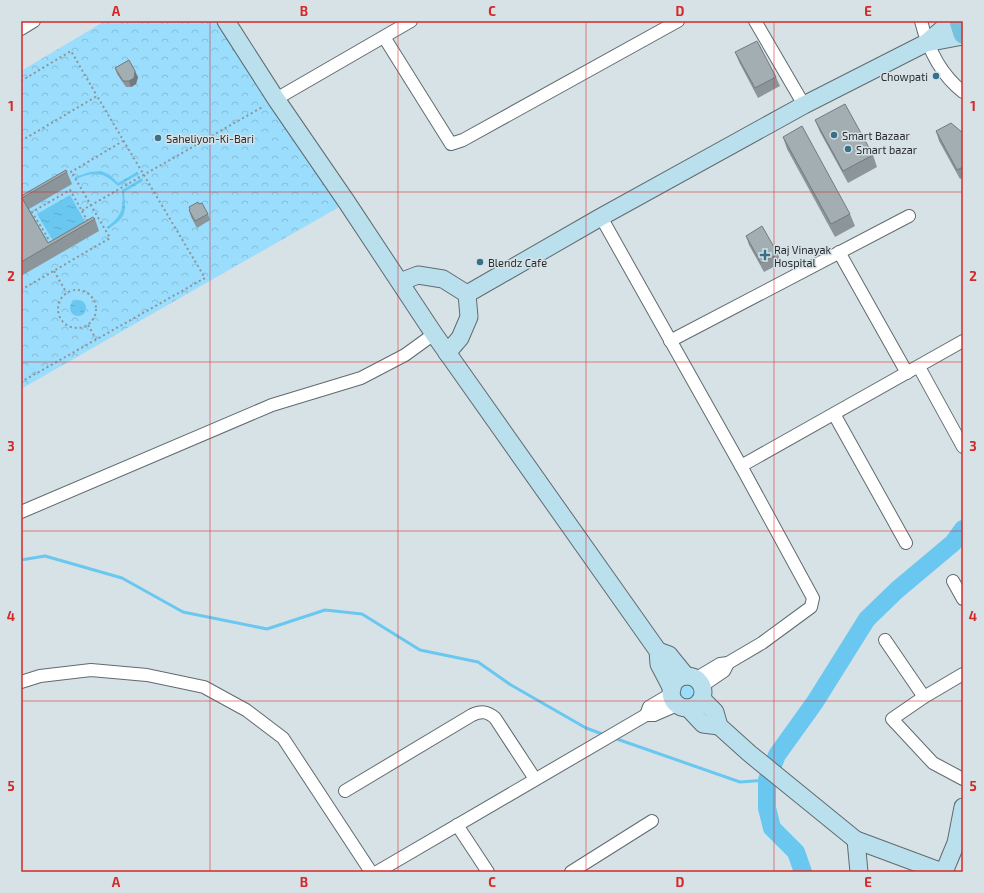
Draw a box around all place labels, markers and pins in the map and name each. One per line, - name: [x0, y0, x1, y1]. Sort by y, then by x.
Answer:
- place label: Chowpati: [881, 70, 928, 83]
- marker: Chowpati: [931, 71, 941, 81]
- place label: Smart Bazaar: [842, 129, 910, 142]
- marker: Smart Bazaar: [829, 130, 839, 140]
- place label: Saheliyon-Ki-Bari: [166, 132, 254, 145]
- marker: Saheliyon-Ki-Bari: [153, 133, 163, 143]
- place label: Smart bazar: [856, 143, 918, 156]
- marker: Smart bazar: [843, 144, 853, 154]
- place label: Raj Vinayak Hospital: [774, 243, 831, 269]
- marker: Raj Vinayak Hospital: [759, 249, 771, 261]
- place label: Blendz Cafe: [488, 256, 547, 269]
- marker: Blendz Cafe: [475, 257, 485, 267]

